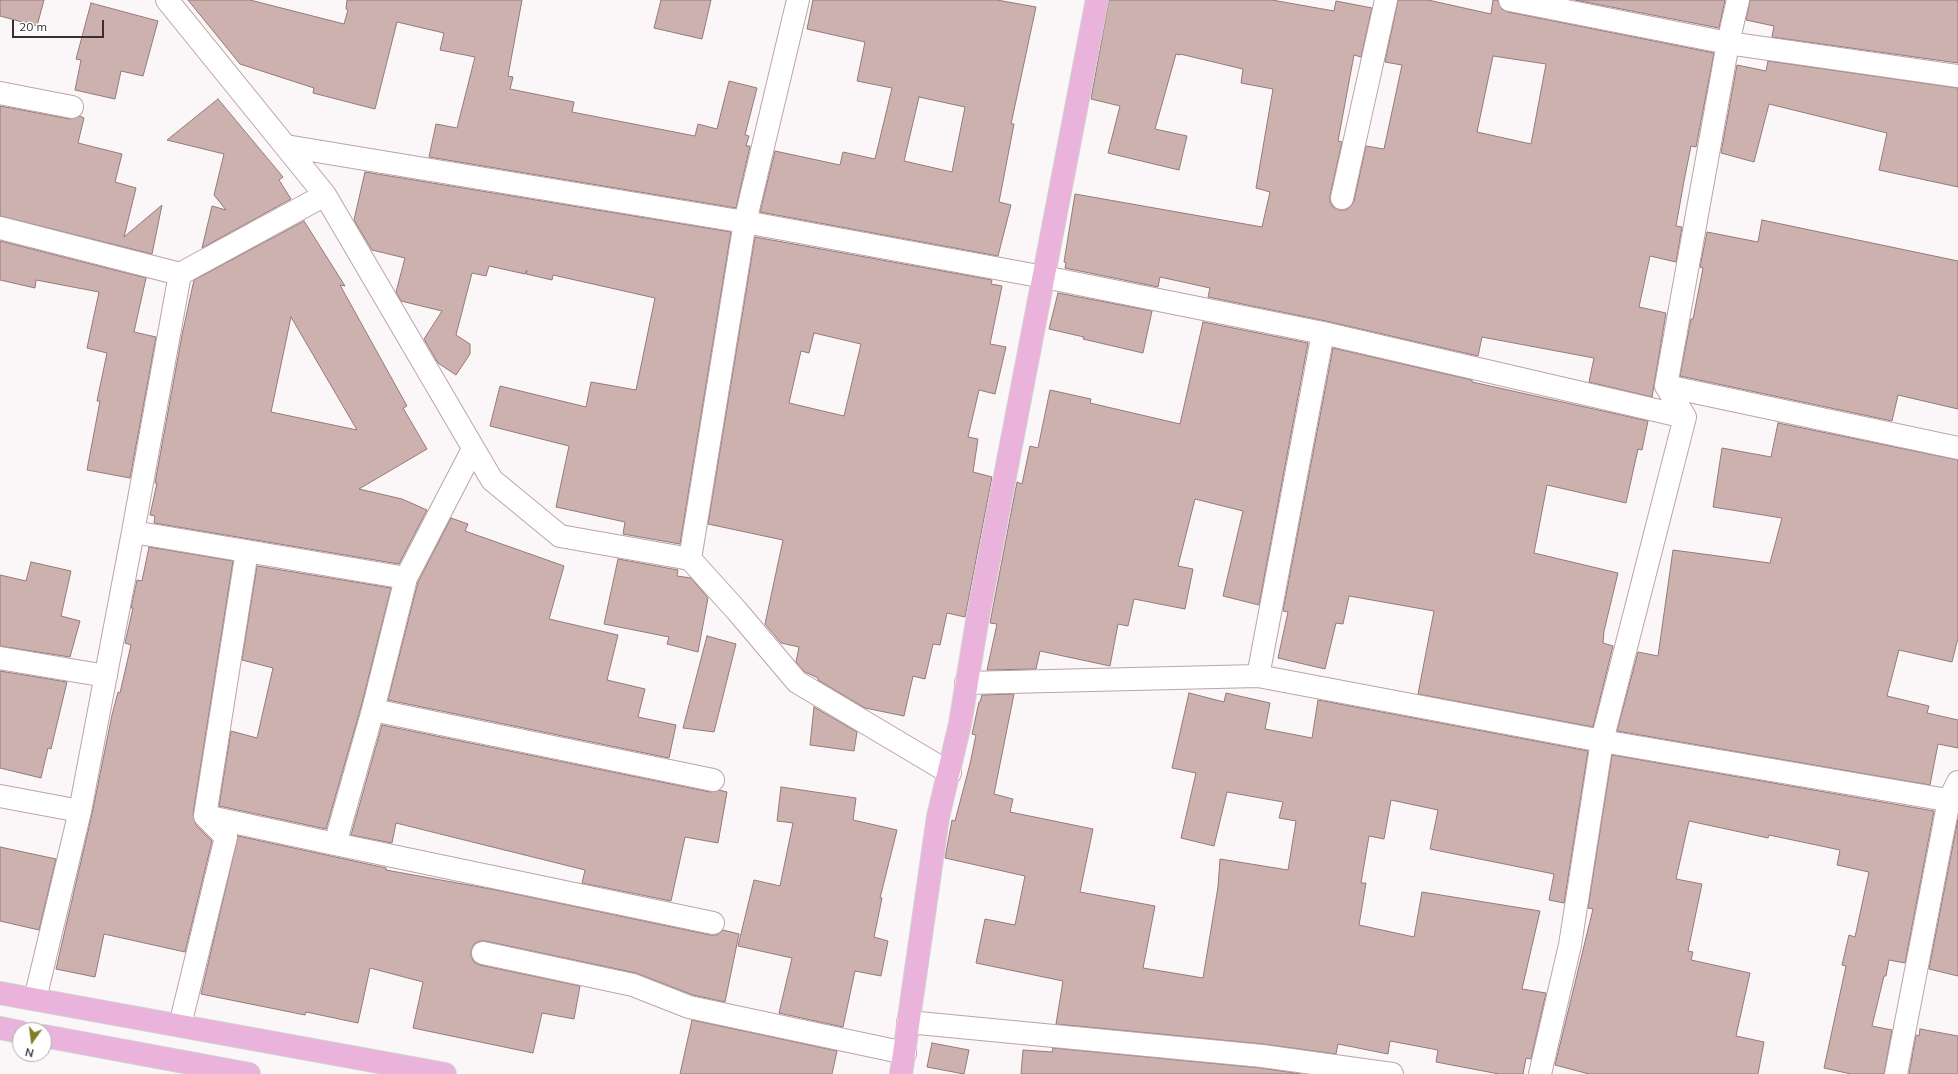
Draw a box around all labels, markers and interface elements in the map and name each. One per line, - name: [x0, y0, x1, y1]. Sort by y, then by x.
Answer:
- scale bar: [14, 12, 106, 38]
- text: 20 m: [19, 19, 47, 34]
- north arrow: [12, 1022, 52, 1062]
- text: N: [24, 1045, 35, 1060]

